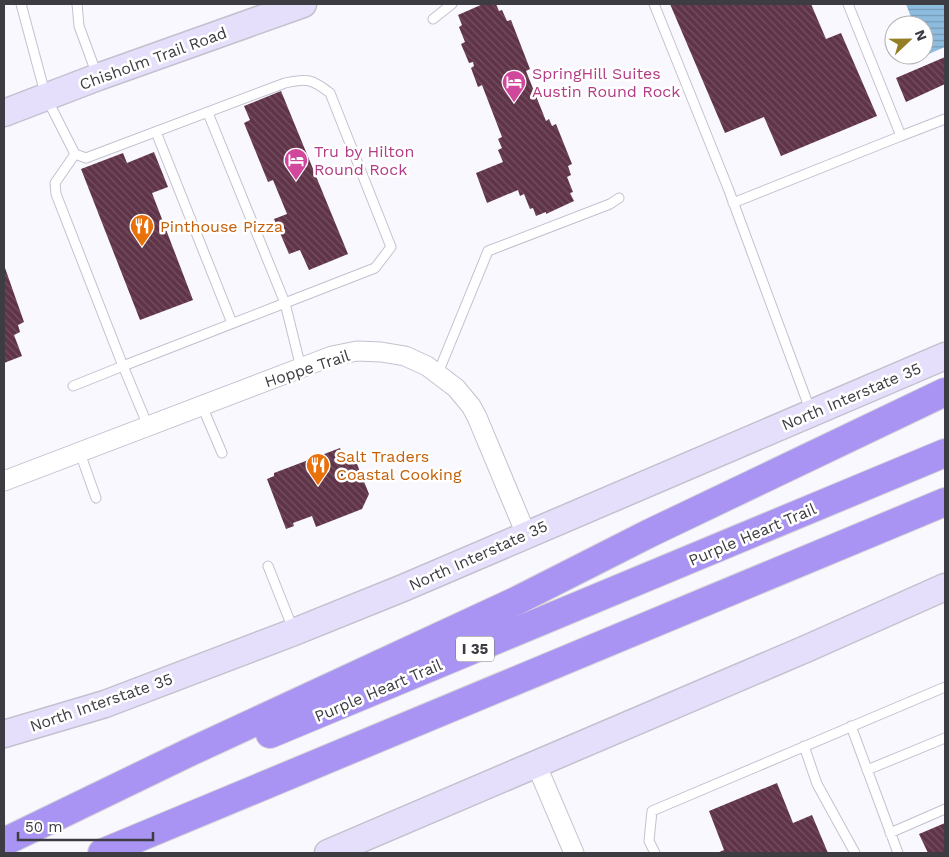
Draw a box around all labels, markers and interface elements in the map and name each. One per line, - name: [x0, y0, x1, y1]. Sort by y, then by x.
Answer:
- north arrow: [884, 15, 934, 65]
- street label: Chisholm Trail Road: [77, 23, 229, 94]
- text: N: [912, 27, 930, 43]
- place label: SpringHill Suites Austin Round Rock: [532, 64, 680, 101]
- hotel icon: SpringHill Suites Austin Round Rock: [501, 69, 527, 103]
- place label: Tru by Hilton Round Rock: [314, 142, 414, 179]
- hotel icon: Tru by Hilton Round Rock: [283, 147, 309, 181]
- restaurant icon: Pinthouse Pizza: [129, 213, 155, 247]
- place label: Pinthouse Pizza: [160, 217, 283, 236]
- street label: Hoppe Trail: [262, 346, 352, 391]
- street label: North Interstate 35: [779, 358, 924, 434]
- place label: Salt Traders Coastal Cooking: [336, 447, 462, 484]
- restaurant icon: Salt Traders Coastal Cooking: [305, 452, 331, 486]
- street label: Purple Heart Trail: [686, 499, 819, 570]
- street label: North Interstate 35: [406, 516, 550, 595]
- road number: I 35: [456, 636, 494, 662]
- street label: Purple Heart Trail: [312, 655, 445, 726]
- street label: North Interstate 35: [27, 669, 175, 736]
- scale bar: [18, 810, 152, 842]
- text: 50 m: [25, 818, 62, 836]

